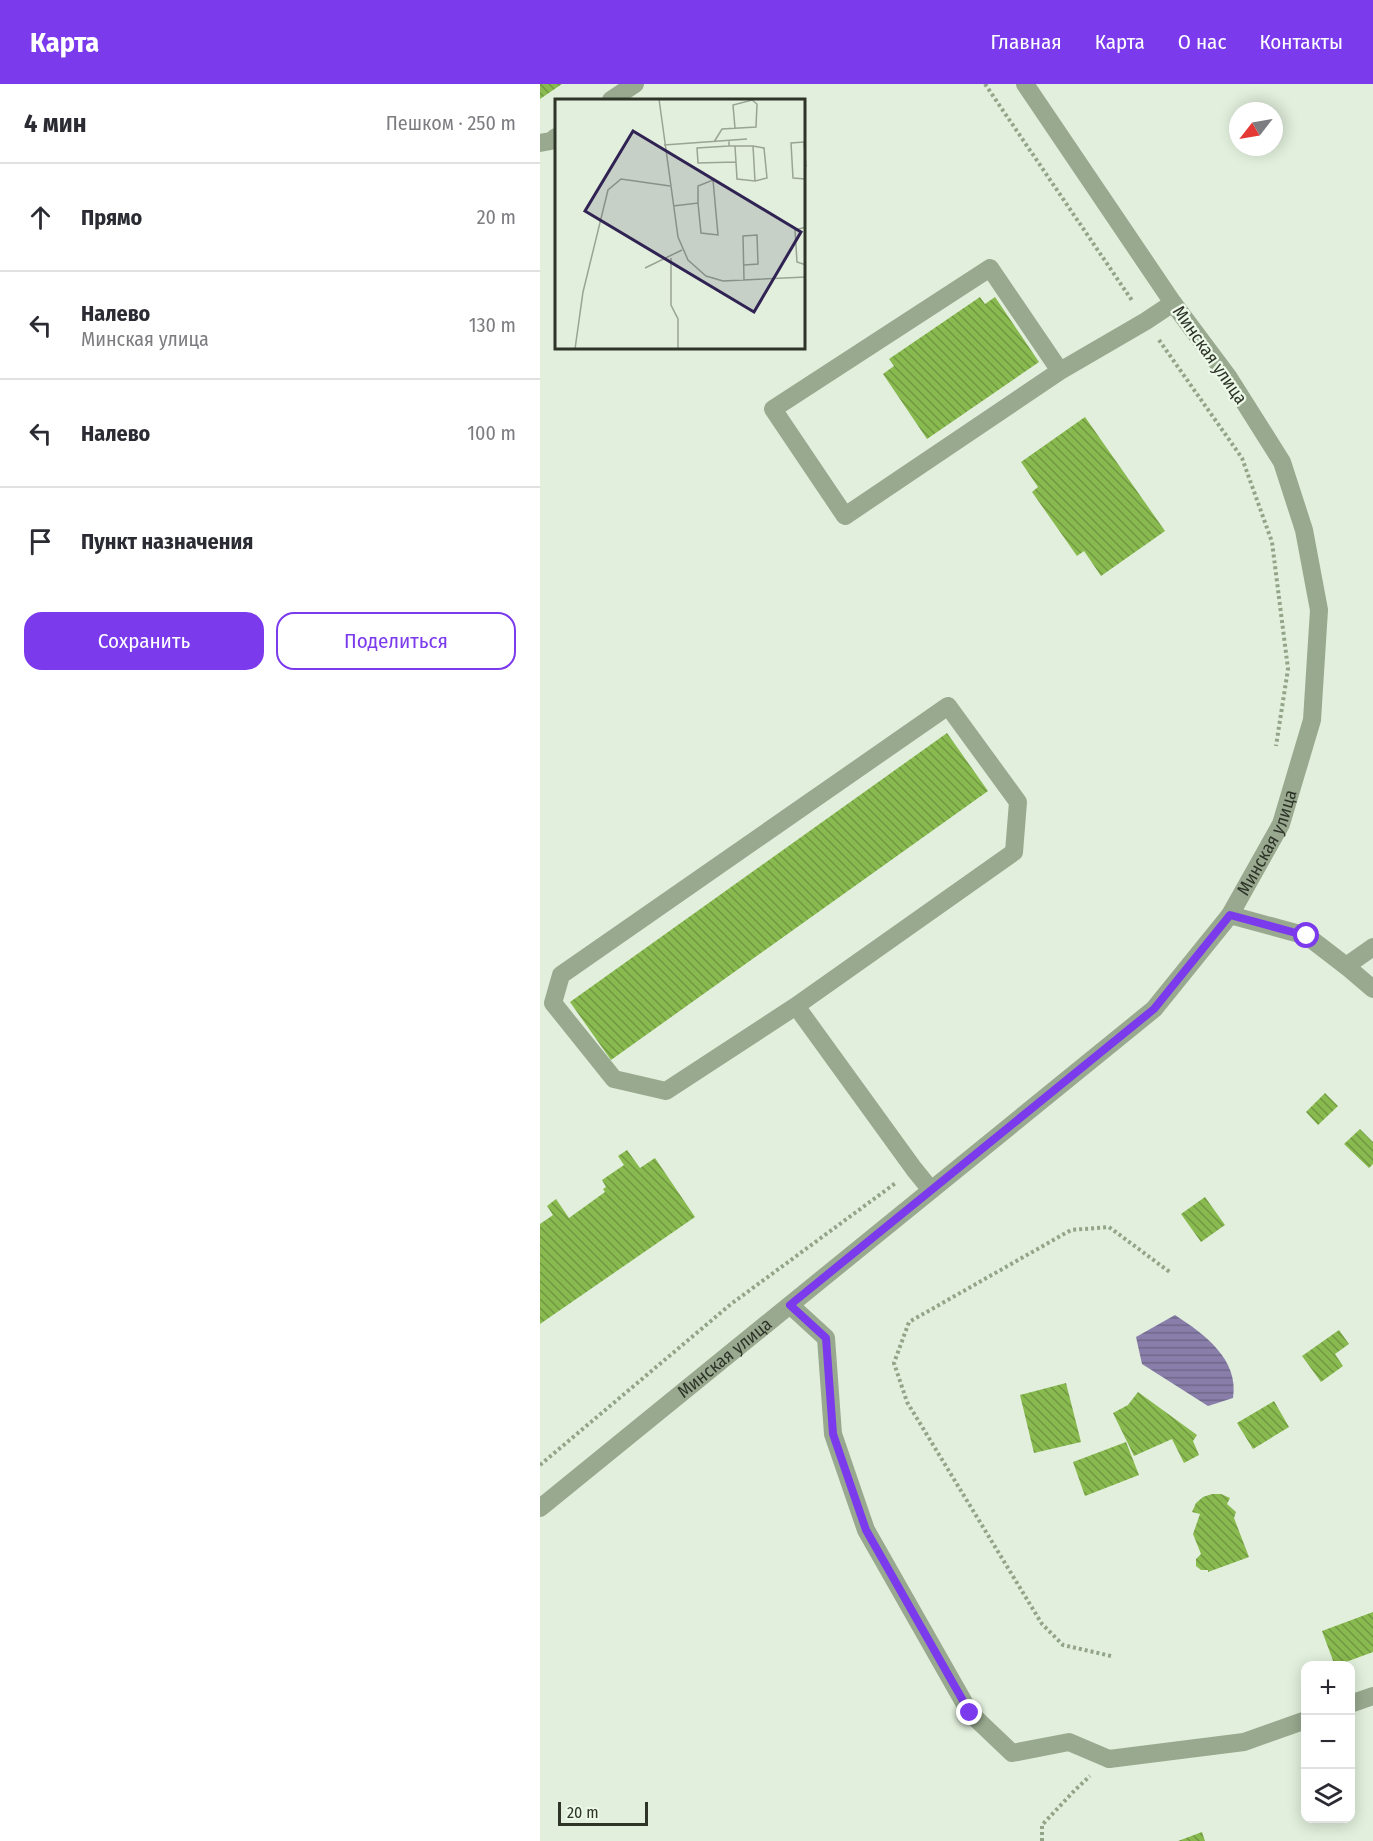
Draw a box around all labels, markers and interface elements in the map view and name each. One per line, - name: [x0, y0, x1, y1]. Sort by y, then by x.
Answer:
- text: Карта: [30, 26, 99, 59]
- text: Главная: [991, 29, 1062, 55]
- text: Карта: [1095, 29, 1145, 55]
- text: О нас: [1178, 29, 1226, 55]
- text: Контакты: [1259, 29, 1343, 55]
- inset map: [555, 99, 806, 350]
- north arrow: [1229, 102, 1283, 156]
- text: 4 мин: [24, 108, 86, 139]
- text: Пешком · 250 m: [386, 111, 516, 135]
- icon: ahead: [24, 201, 57, 234]
- text: Прямо: [81, 204, 142, 231]
- text: 20 m: [477, 205, 516, 229]
- text: Налево: [81, 300, 150, 327]
- street label: Минская улица: [1168, 302, 1252, 409]
- icon: left: [24, 309, 57, 342]
- text: 130 m: [469, 313, 516, 337]
- text: Минская улица: [81, 327, 209, 351]
- icon: left: [24, 417, 57, 450]
- text: Налево: [81, 420, 150, 447]
- text: 100 m: [467, 421, 516, 445]
- icon: arrive: [24, 525, 57, 558]
- text: Пункт назначения: [81, 528, 253, 555]
- button: Сохранить: [24, 612, 264, 670]
- button: Поделиться: [276, 612, 516, 670]
- street label: Минская улица: [1232, 787, 1302, 899]
- route start: [1293, 922, 1319, 948]
- street label: Минская улица: [673, 1313, 776, 1403]
- map controls: [1301, 1661, 1355, 1823]
- button: +: [1301, 1661, 1355, 1715]
- route end: [956, 1699, 982, 1725]
- button: −: [1301, 1715, 1355, 1769]
- button: layers: [1301, 1769, 1355, 1823]
- scale bar: [558, 1799, 648, 1826]
- text: 20 m: [567, 1803, 598, 1822]

